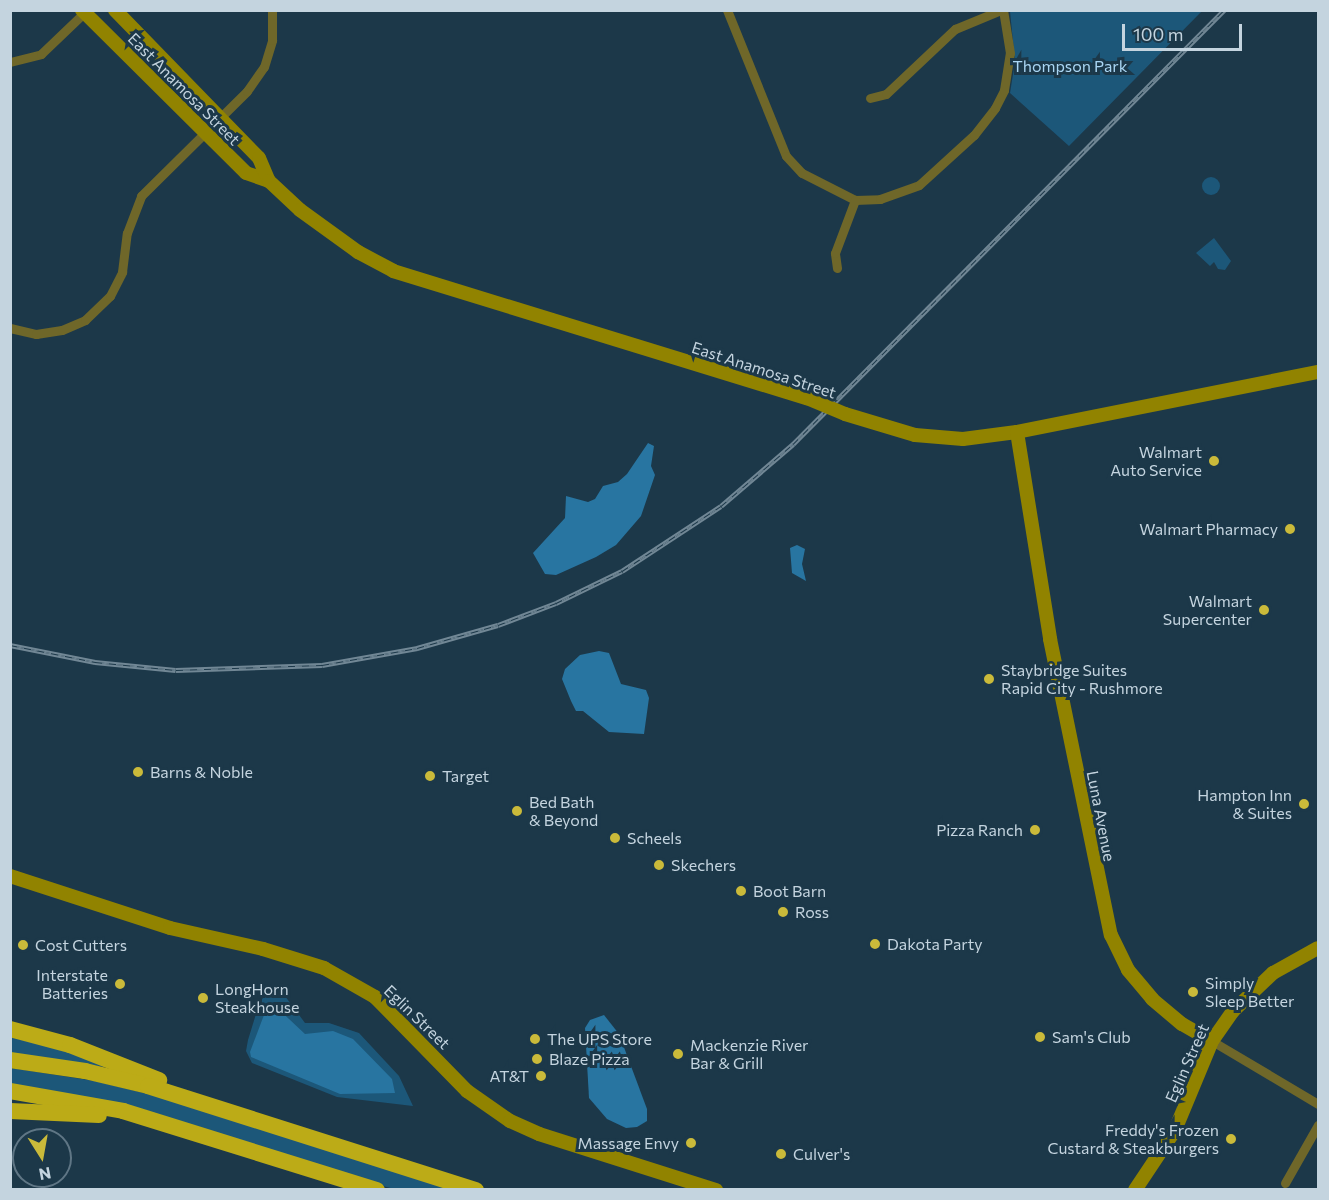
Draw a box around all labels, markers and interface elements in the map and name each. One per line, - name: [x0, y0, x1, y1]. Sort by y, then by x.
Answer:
- scale bar: [1125, 12, 1245, 50]
- text: 100 m: [1133, 23, 1183, 45]
- street label: East Anamosa Street: [124, 29, 244, 149]
- park label: Thompson Park: [1013, 56, 1127, 76]
- street label: East Anamosa Street: [689, 338, 839, 402]
- place label: Walmart Auto Service: [1110, 442, 1202, 480]
- marker: Walmart Auto Service: [1207, 454, 1221, 468]
- place label: Walmart Pharmacy: [1139, 519, 1278, 539]
- marker: Walmart Pharmacy: [1283, 522, 1297, 536]
- place label: Walmart Supercenter: [1163, 591, 1252, 629]
- marker: Walmart Supercenter: [1257, 603, 1271, 617]
- place label: Staybridge Suites Rapid City - Rushmore: [1001, 660, 1163, 698]
- marker: Staybridge Suites Rapid City - Rushmore: [982, 672, 996, 686]
- place label: Barns & Noble: [150, 762, 253, 782]
- marker: Barns & Noble: [131, 765, 145, 779]
- place label: Target: [442, 766, 489, 786]
- marker: Target: [423, 769, 437, 783]
- street label: Luna Avenue: [1083, 769, 1119, 863]
- place label: Hampton Inn & Suites: [1197, 785, 1292, 823]
- place label: Bed Bath & Beyond: [529, 792, 598, 830]
- marker: Hampton Inn & Suites: [1297, 797, 1311, 811]
- marker: Bed Bath & Beyond: [510, 804, 524, 818]
- place label: Pizza Ranch: [936, 820, 1023, 840]
- marker: Pizza Ranch: [1028, 823, 1042, 837]
- place label: Scheels: [627, 828, 682, 848]
- marker: Scheels: [608, 831, 622, 845]
- place label: Skechers: [671, 855, 736, 875]
- marker: Skechers: [652, 858, 666, 872]
- place label: Boot Barn: [753, 881, 826, 901]
- marker: Boot Barn: [734, 884, 748, 898]
- place label: Ross: [795, 902, 829, 922]
- marker: Ross: [776, 905, 790, 919]
- place label: Dakota Party: [887, 934, 983, 954]
- place label: Cost Cutters: [35, 935, 127, 955]
- marker: Dakota Party: [868, 937, 882, 951]
- marker: Cost Cutters: [16, 938, 30, 952]
- place label: Interstate Batteries: [36, 965, 108, 1003]
- place label: Simply Sleep Better: [1205, 973, 1294, 1011]
- marker: Interstate Batteries: [113, 977, 127, 991]
- place label: LongHorn Steakhouse: [215, 979, 300, 1017]
- street label: Eglin Street: [380, 981, 454, 1053]
- marker: Simply Sleep Better: [1186, 985, 1200, 999]
- marker: LongHorn Steakhouse: [196, 991, 210, 1005]
- street label: Eglin Street: [1161, 1021, 1213, 1105]
- place label: Sam's Club: [1052, 1027, 1131, 1047]
- place label: The UPS Store: [547, 1029, 652, 1049]
- marker: Sam's Club: [1033, 1030, 1047, 1044]
- marker: The UPS Store: [528, 1032, 542, 1046]
- place label: Mackenzie River Bar & Grill: [690, 1035, 809, 1073]
- marker: Mackenzie River Bar & Grill: [671, 1047, 685, 1061]
- place label: Blaze Pizza: [549, 1049, 630, 1069]
- marker: Blaze Pizza: [530, 1052, 544, 1066]
- place label: AT&T: [490, 1066, 529, 1086]
- marker: AT&T: [534, 1069, 548, 1083]
- place label: Freddy's Frozen Custard & Steakburgers: [1047, 1120, 1219, 1158]
- north arrow: [12, 1128, 72, 1188]
- marker: Freddy's Frozen Custard & Steakburgers: [1224, 1132, 1238, 1146]
- place label: Massage Envy: [578, 1133, 679, 1153]
- marker: Massage Envy: [684, 1136, 698, 1150]
- place label: Culver's: [793, 1144, 850, 1164]
- marker: Culver's: [774, 1147, 788, 1161]
- text: N: [37, 1164, 53, 1185]

